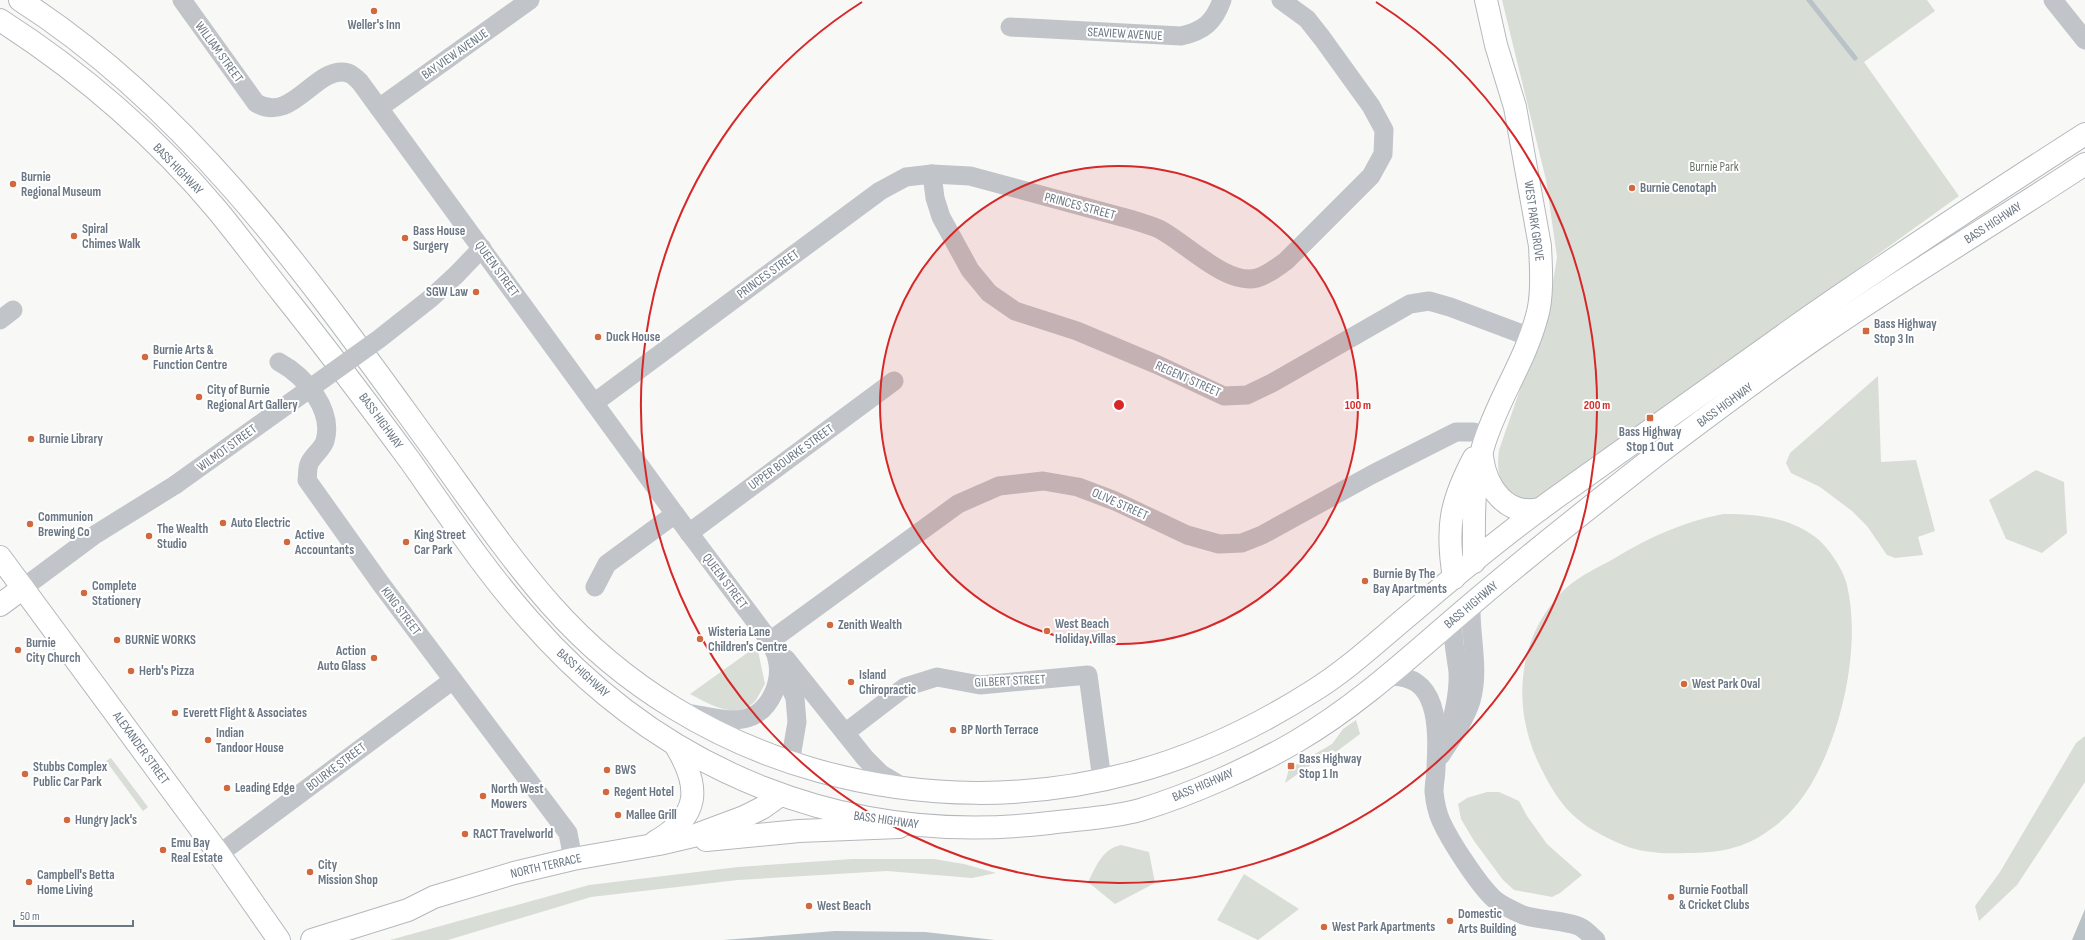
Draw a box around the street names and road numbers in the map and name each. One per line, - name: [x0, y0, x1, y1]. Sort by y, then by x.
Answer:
- street label: WILLIAM STREET: [192, 18, 246, 86]
- street label: SEAVIEW AVENUE: [1087, 24, 1163, 44]
- street label: BAY VIEW AVENUE: [419, 25, 491, 83]
- street label: BASS HIGHWAY: [150, 140, 207, 198]
- street label: WEST PARK GROVE: [1520, 180, 1548, 262]
- street label: PRINCES STREET: [1043, 189, 1117, 223]
- street label: BASS HIGHWAY: [1961, 198, 2025, 247]
- street label: QUEEN STREET: [471, 238, 523, 300]
- street label: PRINCES STREET: [734, 246, 802, 302]
- street label: REGENT STREET: [1153, 357, 1223, 401]
- street label: BASS HIGHWAY: [1694, 379, 1757, 431]
- street label: BASS HIGHWAY: [355, 390, 407, 453]
- street label: WILMOT STREET: [194, 421, 260, 475]
- street label: UPPER BOURKE STREET: [745, 421, 837, 493]
- street label: OLIVE STREET: [1089, 485, 1151, 523]
- street label: QUEEN STREET: [699, 550, 751, 612]
- street label: BASS HIGHWAY: [1441, 578, 1502, 632]
- street label: KING STREET: [378, 584, 424, 638]
- street label: BASS HIGHWAY: [553, 645, 613, 701]
- street label: GILBERT STREET: [974, 671, 1046, 691]
- street label: ALEXANDER STREET: [109, 708, 173, 788]
- street label: BOURKE STREET: [303, 739, 369, 795]
- street label: BASS HIGHWAY: [1170, 765, 1237, 805]
- street label: BASS HIGHWAY: [853, 808, 920, 833]
- street label: NORTH TERRACE: [509, 850, 583, 882]

